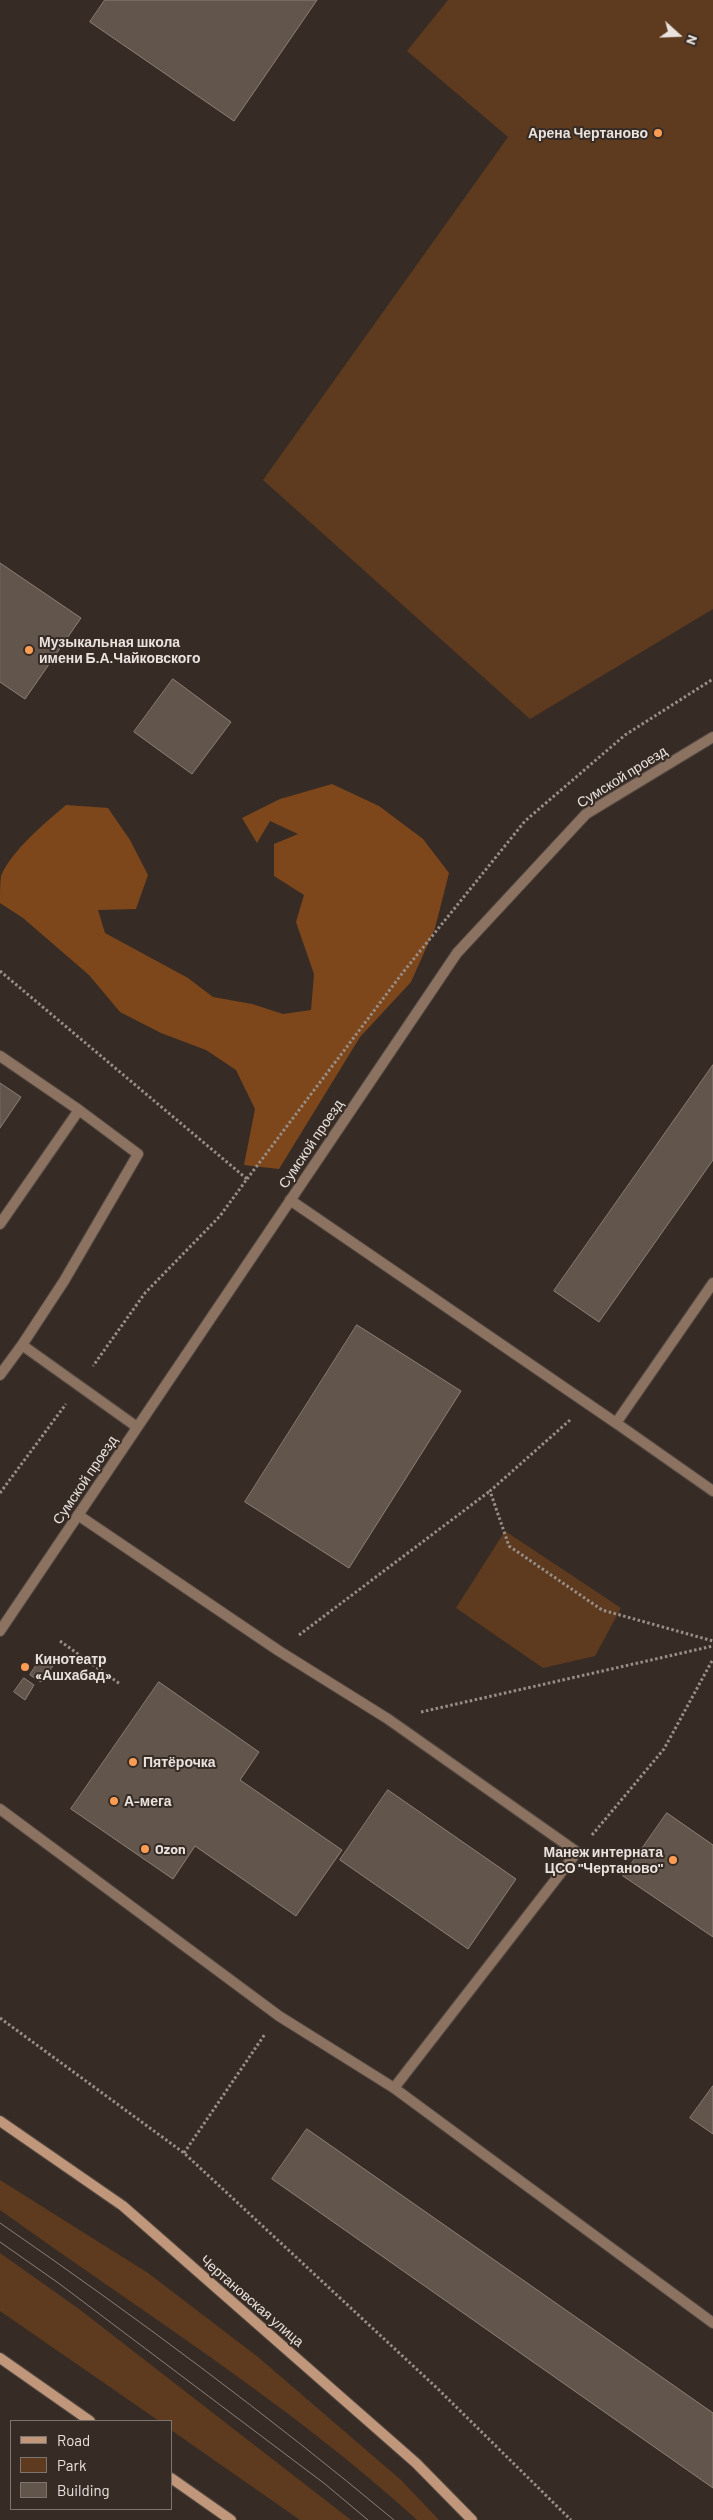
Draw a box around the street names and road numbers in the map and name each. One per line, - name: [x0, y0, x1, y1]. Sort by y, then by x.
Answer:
- street label: Сумской проезд: [574, 743, 670, 811]
- street label: Сумской проезд: [275, 1097, 347, 1191]
- street label: Сумской проезд: [49, 1433, 121, 1527]
- street label: Чертановская улица: [197, 2252, 307, 2350]

